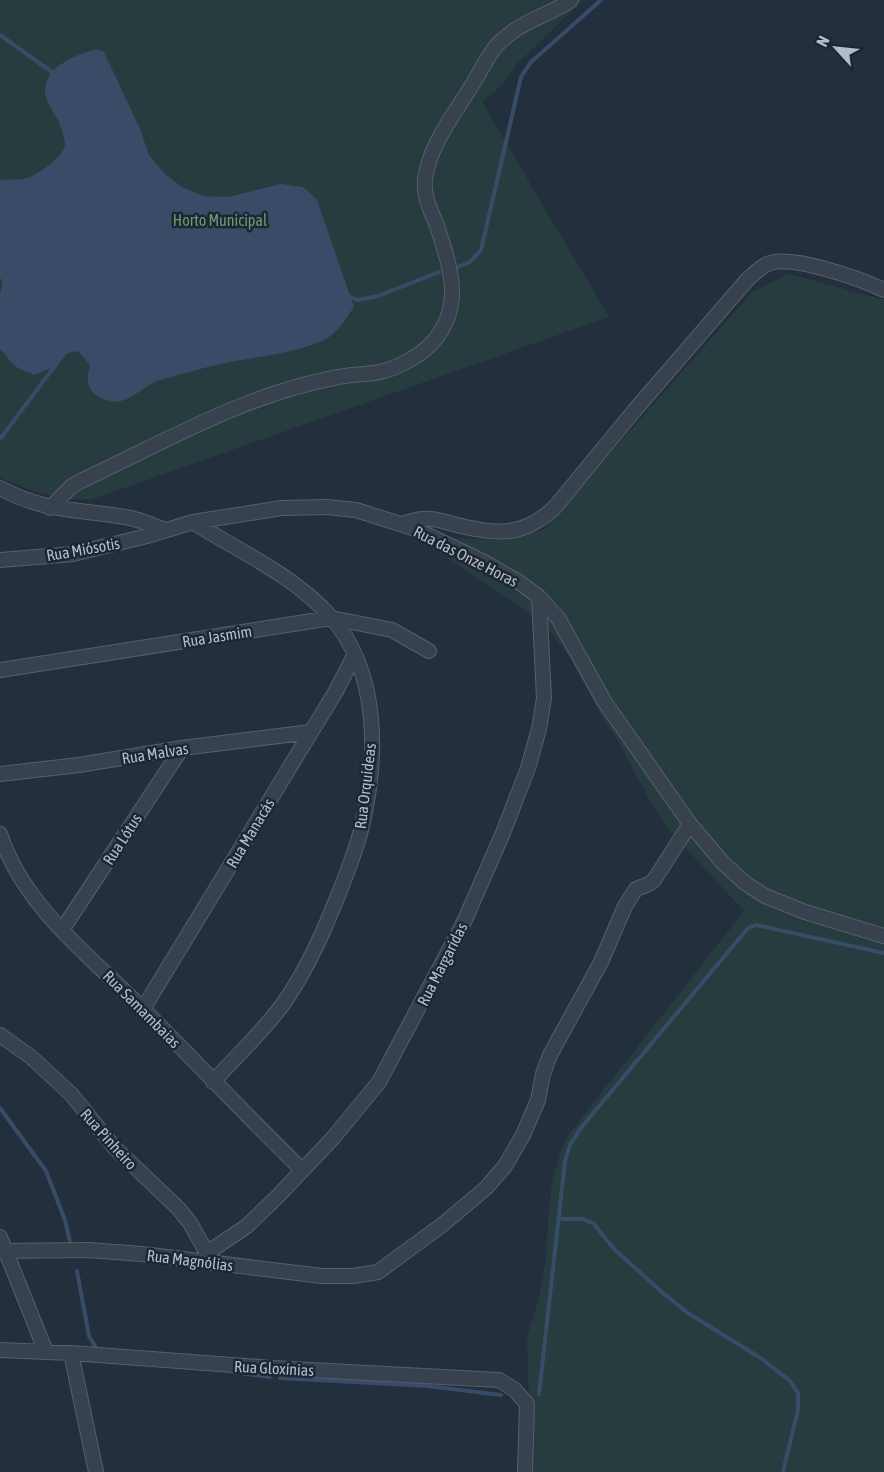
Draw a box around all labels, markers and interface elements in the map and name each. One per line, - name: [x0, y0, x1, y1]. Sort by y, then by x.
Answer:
- north arrow: [806, 18, 866, 78]
- text: N: [812, 33, 833, 49]
- park label: Horto Municipal: [173, 211, 268, 230]
- street label: Rua das Onze Horas: [411, 522, 521, 590]
- street label: Rua Miósotis: [45, 534, 122, 564]
- street label: Rua Jasmim: [181, 622, 253, 650]
- street label: Rua Malvas: [120, 739, 190, 767]
- street label: Rua Orquídeas: [351, 742, 380, 830]
- street label: Rua Manacás: [222, 795, 278, 871]
- street label: Rua Lótus: [99, 810, 145, 868]
- street label: Rua Margaridas: [413, 919, 472, 1009]
- street label: Rua Samambaias: [100, 967, 185, 1052]
- street label: Rua Pinheiro: [77, 1105, 141, 1173]
- street label: Rua Magnólias: [146, 1246, 234, 1275]
- street label: Rua Gloxínias: [234, 1357, 315, 1379]

